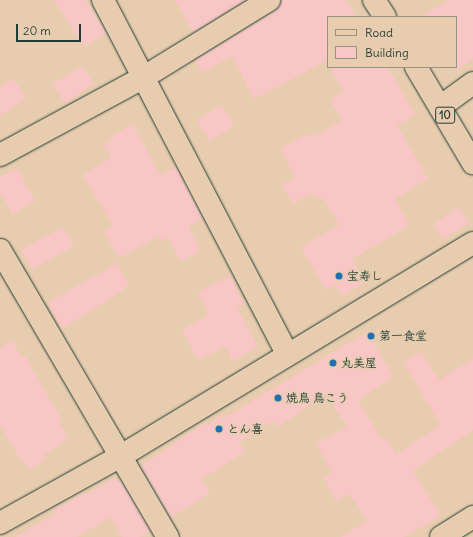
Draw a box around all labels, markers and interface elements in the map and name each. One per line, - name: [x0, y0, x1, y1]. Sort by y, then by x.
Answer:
- scale bar: [18, 16, 83, 42]
- legend: [327, 16, 457, 68]
- text: 20 m: [23, 23, 51, 38]
- text: Road: [365, 25, 393, 40]
- text: Building: [365, 45, 409, 60]
- road number: 10: [435, 106, 455, 124]
- place label: 宝寿し: [347, 269, 383, 283]
- marker: 宝寿し: [334, 271, 344, 281]
- place label: 第一食堂: [379, 329, 427, 343]
- marker: 第一食堂: [366, 331, 376, 341]
- place label: 丸美屋: [341, 356, 377, 370]
- marker: 丸美屋: [328, 358, 338, 368]
- place label: 焼鳥 鳥こう: [286, 391, 349, 405]
- marker: 焼鳥 鳥こう: [273, 393, 283, 403]
- place label: とん喜: [227, 422, 263, 436]
- marker: とん喜: [214, 424, 224, 434]

